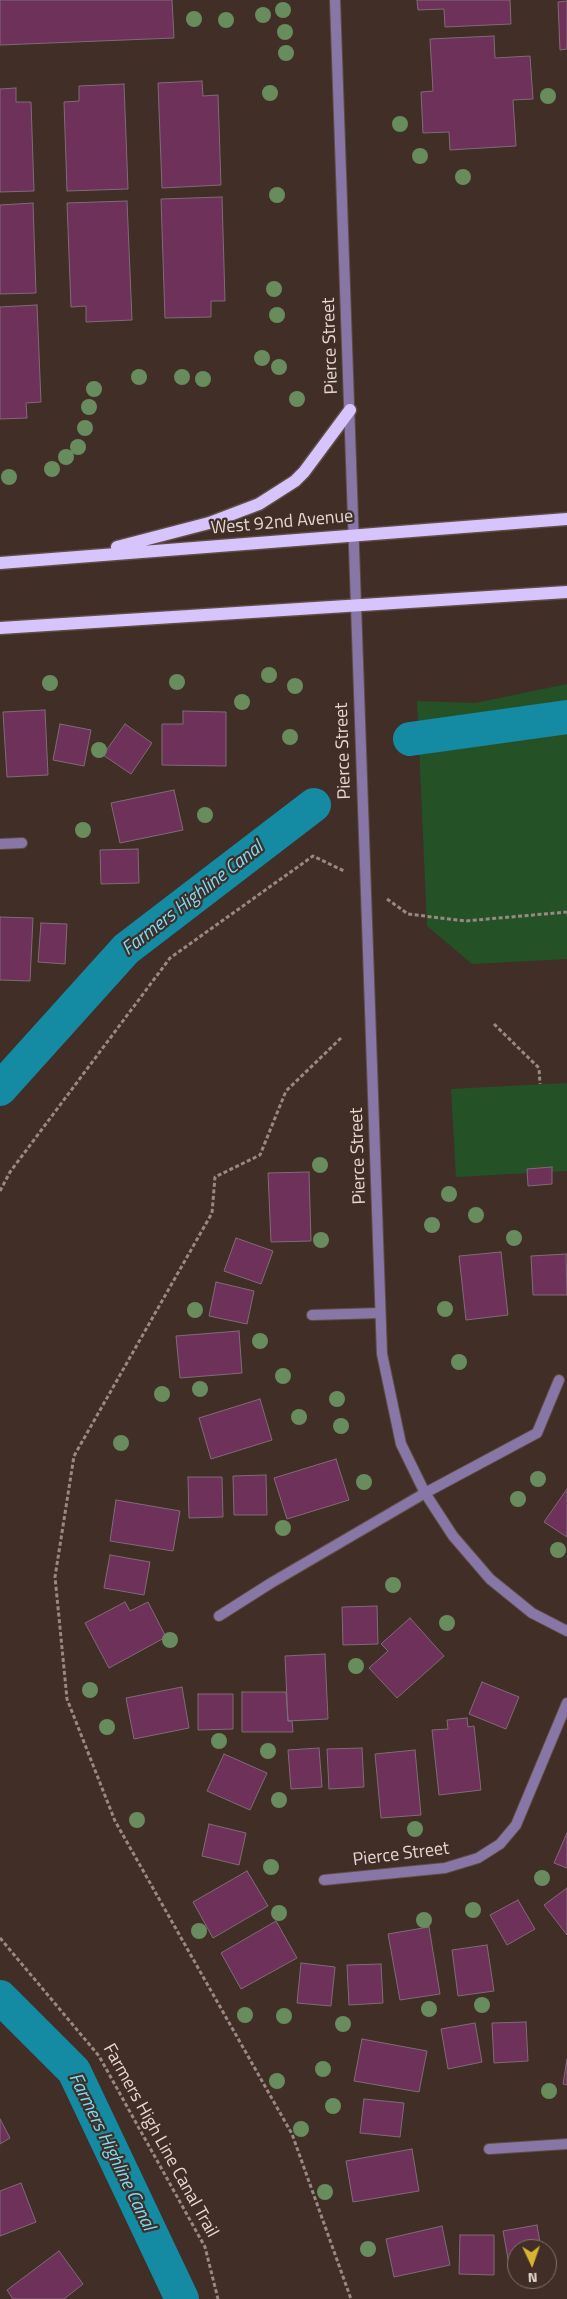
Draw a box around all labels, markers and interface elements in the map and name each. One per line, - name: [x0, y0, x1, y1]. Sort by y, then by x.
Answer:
- street label: Pierce Street: [319, 297, 343, 395]
- street label: West 92nd Avenue: [210, 506, 354, 540]
- street label: Pierce Street: [332, 702, 356, 800]
- water label: Farmers Highline Canal: [118, 837, 268, 961]
- street label: Pierce Street: [347, 1107, 371, 1205]
- street label: Pierce Street: [352, 1838, 450, 1872]
- street label: Farmers High Line Canal Trail: [98, 2040, 222, 2242]
- water label: Farmers Highline Canal: [63, 2069, 159, 2235]
- north arrow: [507, 2239, 557, 2289]
- text: N: [527, 2268, 538, 2289]

